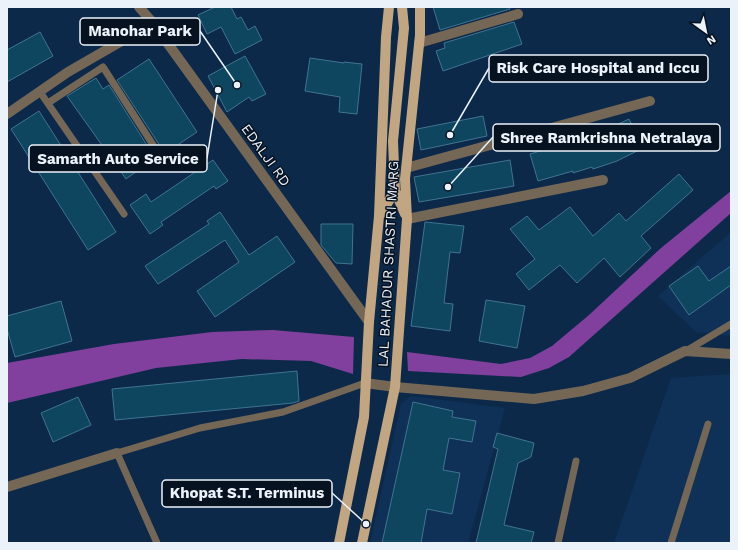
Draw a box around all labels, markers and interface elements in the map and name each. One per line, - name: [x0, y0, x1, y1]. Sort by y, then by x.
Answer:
- north arrow: [686, 12, 726, 52]
- callout: Manohar Park: [80, 18, 200, 45]
- text: Manohar Park: [88, 22, 192, 40]
- text: N: [704, 32, 718, 48]
- callout: Risk Care Hospital and Iccu: [489, 55, 708, 82]
- text: Risk Care Hospital and Iccu: [496, 59, 700, 77]
- street label: EDALJI RD: [238, 121, 294, 189]
- callout: Shree Ramkrishna Netralaya: [493, 124, 720, 151]
- text: Shree Ramkrishna Netralaya: [500, 129, 712, 147]
- callout: Samarth Auto Service: [29, 145, 207, 172]
- text: Samarth Auto Service: [37, 150, 199, 168]
- street label: LAL BAHADUR SHASTRI MARG: [375, 161, 401, 367]
- callout: Khopat S.T. Terminus: [162, 480, 332, 507]
- text: Khopat S.T. Terminus: [170, 484, 324, 502]

